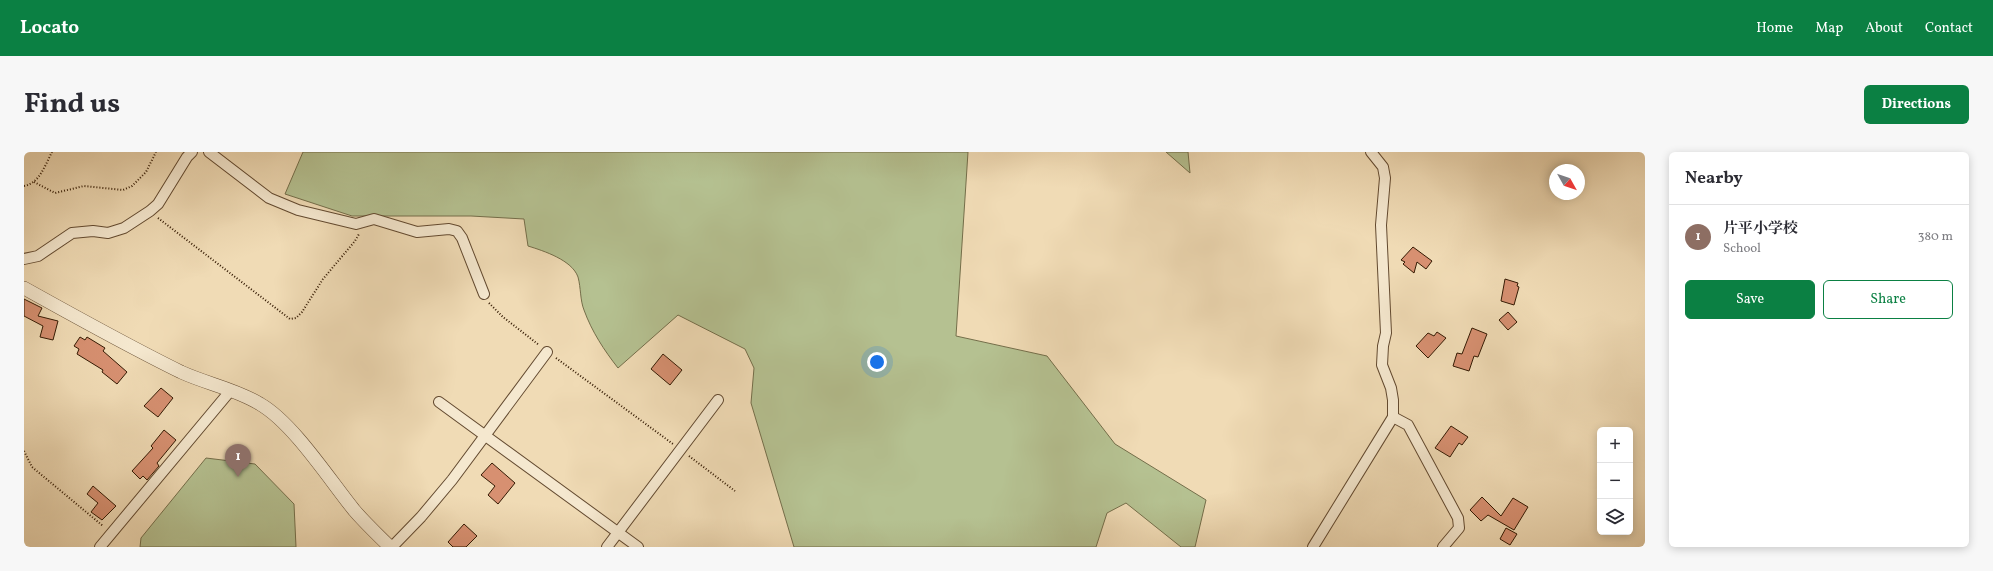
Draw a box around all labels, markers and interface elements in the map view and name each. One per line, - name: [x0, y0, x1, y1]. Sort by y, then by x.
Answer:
- text: Locato: [20, 15, 79, 41]
- text: Home: [1756, 19, 1793, 38]
- text: Map: [1815, 19, 1843, 38]
- text: About: [1865, 19, 1903, 38]
- text: Contact: [1925, 19, 1973, 38]
- text: Find us: [24, 85, 120, 124]
- button: Directions: [1864, 85, 1969, 124]
- north arrow: [1549, 164, 1585, 200]
- text: Nearby: [1685, 167, 1743, 190]
- text: 片平小学校: [1723, 219, 1798, 240]
- text: 1: [1695, 228, 1701, 246]
- text: 380 m: [1918, 228, 1953, 246]
- text: School: [1723, 240, 1761, 258]
- button: Save: [1685, 280, 1815, 319]
- button: Share: [1823, 280, 1953, 319]
- your location: [867, 352, 887, 372]
- map controls: [1597, 427, 1633, 535]
- button: +: [1597, 427, 1633, 463]
- pin: 1: [225, 444, 251, 477]
- button: −: [1597, 463, 1633, 499]
- button: layers: [1597, 499, 1633, 535]

